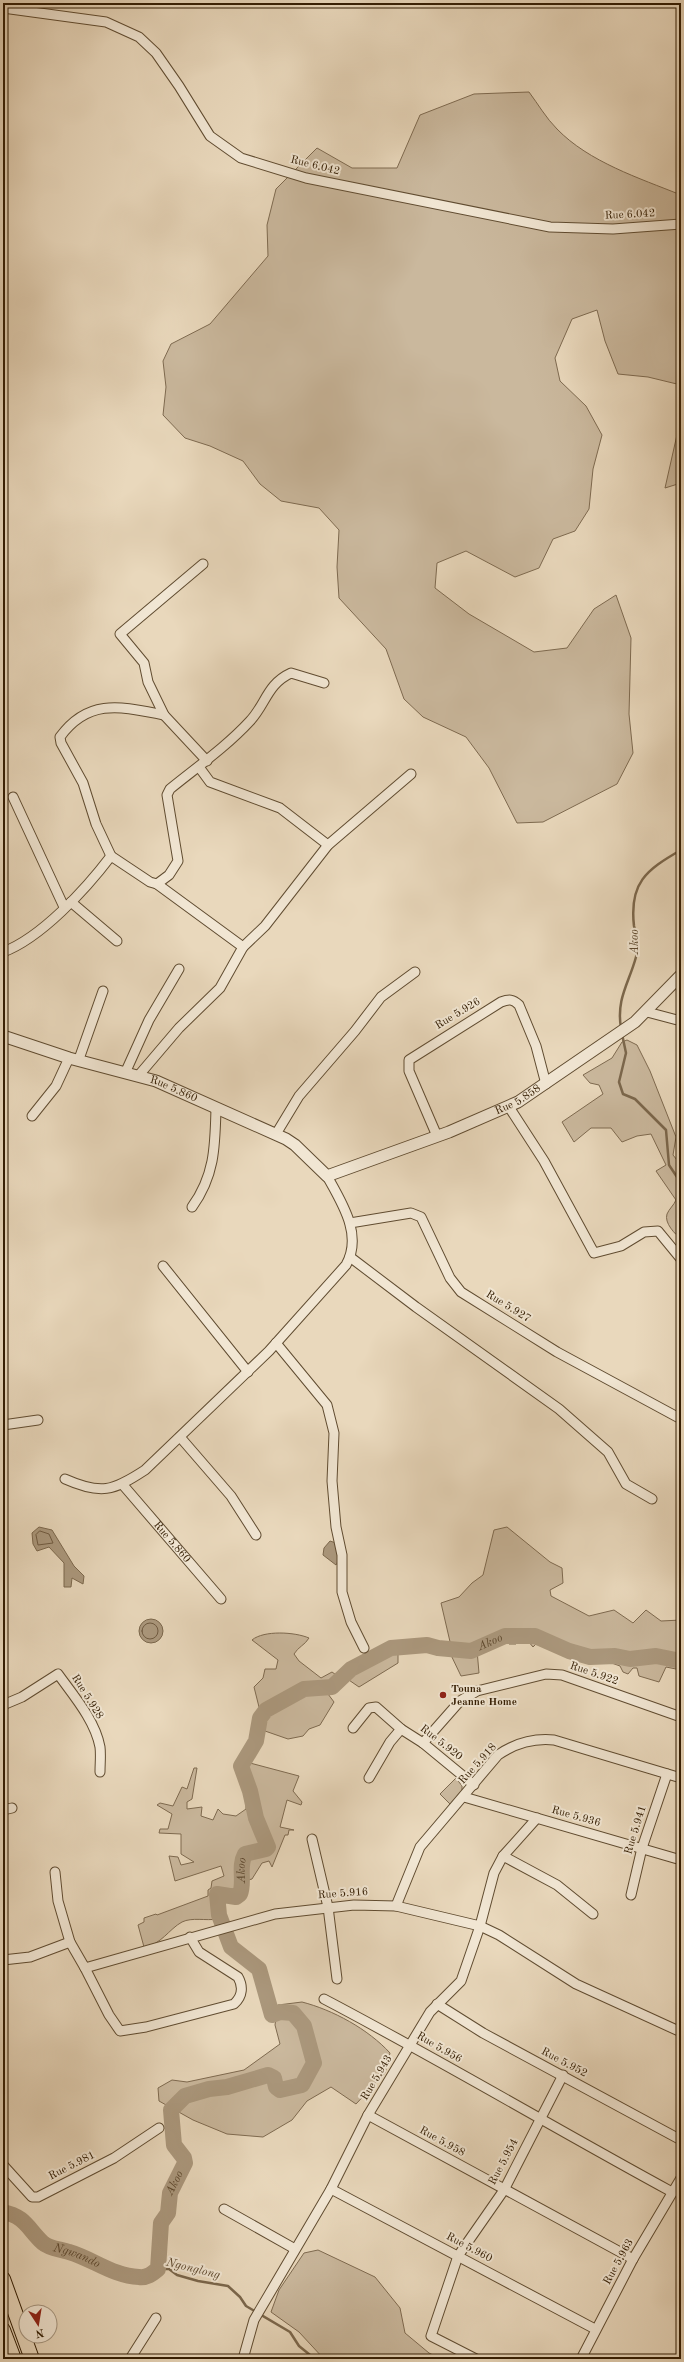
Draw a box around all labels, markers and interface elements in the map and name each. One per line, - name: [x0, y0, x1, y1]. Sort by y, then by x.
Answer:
- street label: Rue 6.042: [289, 155, 341, 177]
- street label: Rue 6.042: [604, 208, 656, 222]
- water label: Akoo: [629, 929, 641, 956]
- street label: Rue 5.926: [434, 996, 482, 1032]
- street label: Rue 5.860: [149, 1074, 199, 1104]
- street label: Rue 5.858: [493, 1083, 543, 1117]
- street label: Rue 5.927: [484, 1289, 532, 1325]
- street label: Rue 5.860: [151, 1519, 193, 1565]
- water label: Akoo: [475, 1632, 505, 1654]
- street label: Rue 5.922: [568, 1661, 620, 1687]
- street label: Rue 5.928: [69, 1673, 105, 1721]
- place label: Touna Jeanne Home: [451, 1684, 517, 1708]
- marker: Touna Jeanne Home: [438, 1690, 448, 1700]
- street label: Rue 5.920: [418, 1723, 464, 1763]
- street label: Rue 5.918: [457, 1742, 499, 1786]
- street label: Rue 5.941: [623, 1804, 649, 1856]
- street label: Rue 5.936: [550, 1805, 602, 1829]
- water label: Akoo: [236, 1856, 249, 1884]
- street label: Rue 5.916: [317, 1887, 369, 1901]
- street label: Rue 5.956: [414, 2031, 464, 2065]
- street label: Rue 5.952: [539, 2046, 589, 2080]
- street label: Rue 5.943: [359, 2054, 395, 2102]
- street label: Rue 5.958: [417, 2125, 467, 2159]
- street label: Rue 5.954: [487, 2137, 521, 2187]
- street label: Rue 5.981: [47, 2150, 97, 2182]
- water label: Akoo: [163, 2169, 186, 2198]
- street label: Rue 5.960: [444, 2231, 494, 2265]
- street label: Rue 5.963: [602, 2237, 636, 2287]
- water label: Ngwando: [51, 2242, 102, 2270]
- water label: Ngonglong: [164, 2256, 221, 2282]
- north arrow: [18, 2304, 58, 2344]
- text: N: [34, 2326, 45, 2339]

